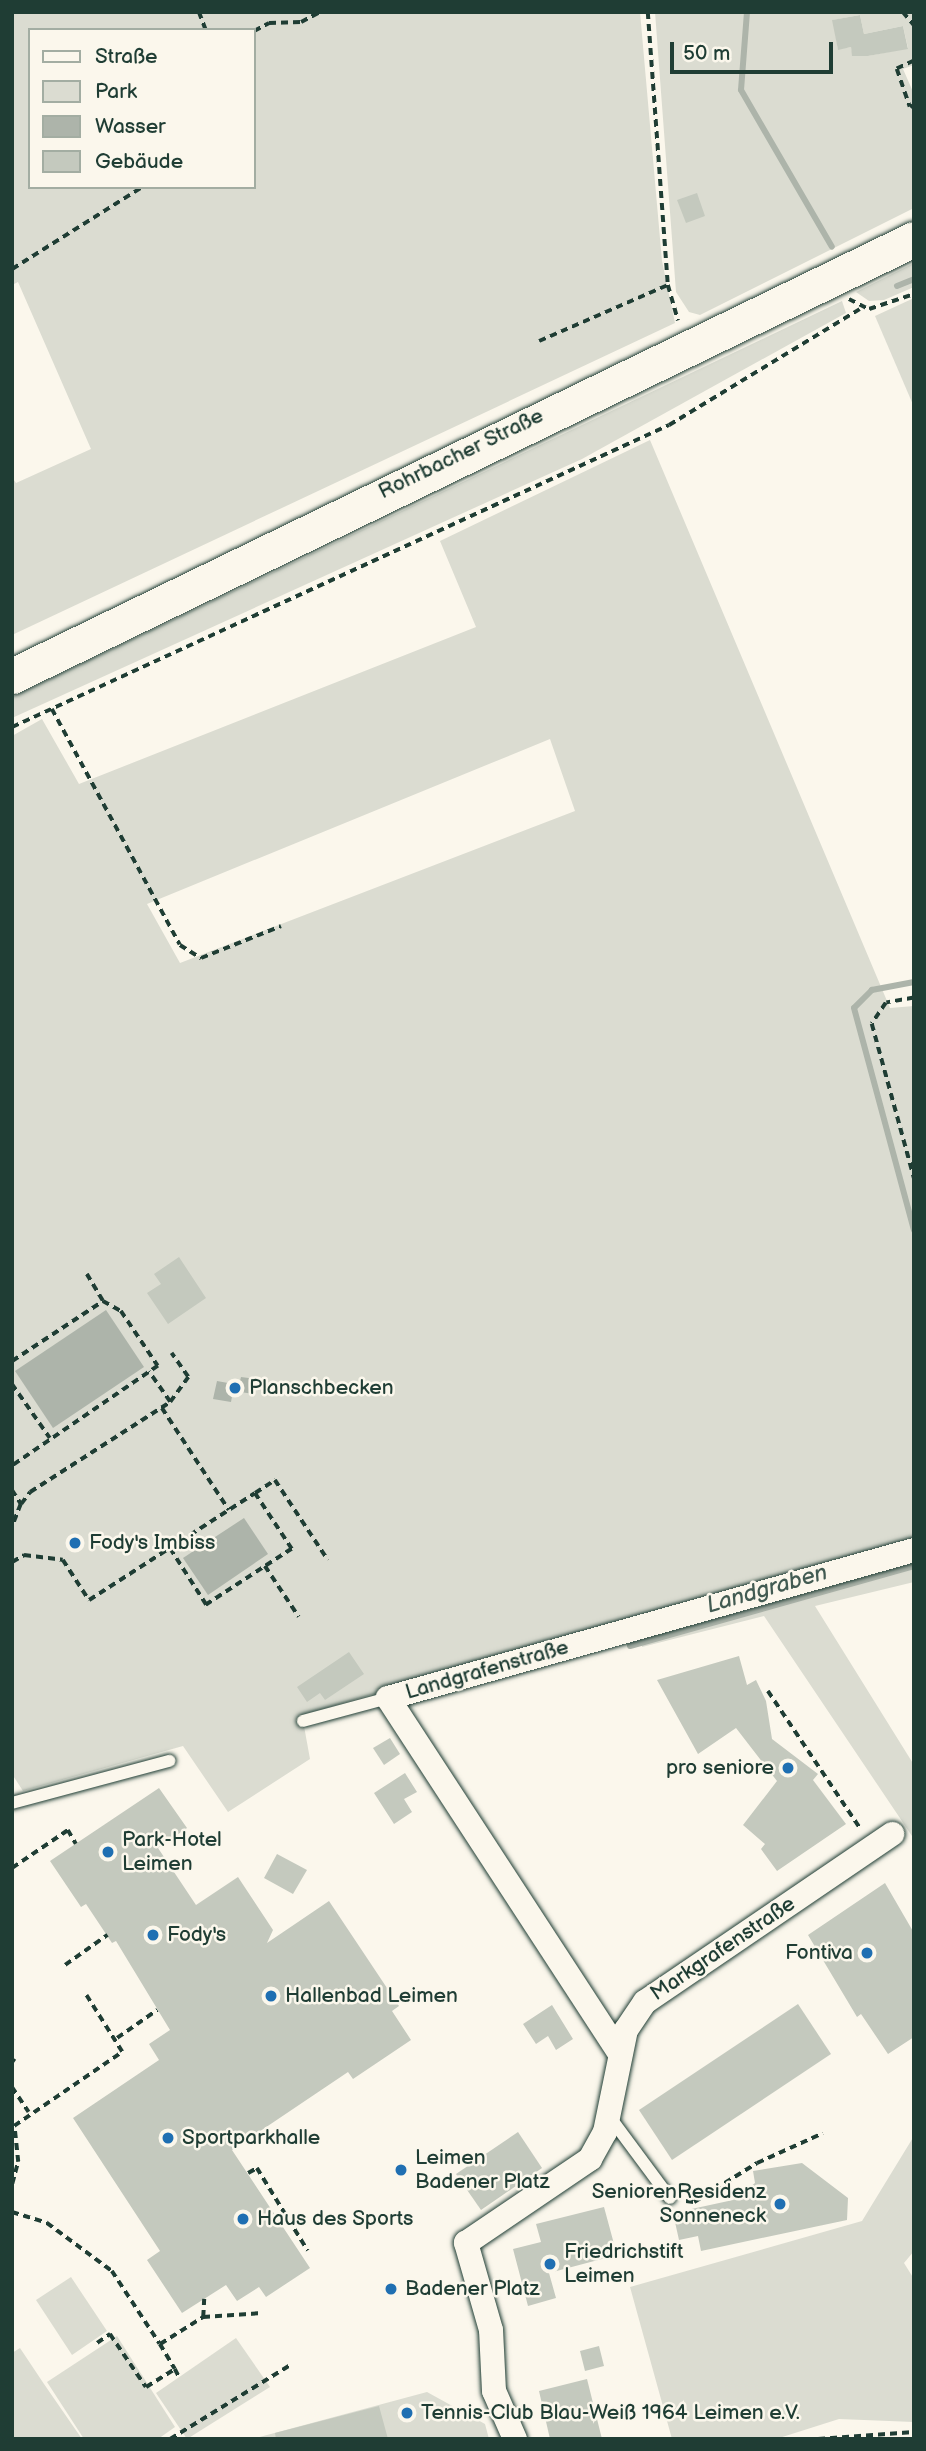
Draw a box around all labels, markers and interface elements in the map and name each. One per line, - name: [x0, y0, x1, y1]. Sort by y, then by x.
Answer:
- legend: [28, 28, 256, 189]
- scale bar: [674, 28, 837, 72]
- text: 50 m: [683, 41, 730, 66]
- text: Straße: [95, 44, 157, 69]
- text: Park: [95, 79, 137, 104]
- text: Wasser: [95, 114, 166, 139]
- text: Gebäude: [95, 149, 183, 174]
- street label: Rohrbacher Straße: [374, 403, 548, 505]
- place label: Planschbecken: [249, 1375, 394, 1401]
- marker: Planschbecken: [227, 1380, 243, 1396]
- place label: Fody's Imbiss: [89, 1530, 215, 1556]
- marker: Fody's Imbiss: [67, 1535, 83, 1551]
- water label: Landgraben: [703, 1559, 831, 1619]
- street label: Landgrafenstraße: [403, 1635, 571, 1705]
- place label: pro seniore: [666, 1755, 774, 1781]
- marker: pro seniore: [780, 1760, 796, 1776]
- place label: Park-Hotel Leimen: [122, 1827, 222, 1877]
- marker: Park-Hotel Leimen: [100, 1844, 116, 1860]
- street label: Markgrafenstraße: [646, 1891, 800, 2007]
- place label: Fody's: [167, 1922, 226, 1948]
- marker: Fody's: [145, 1927, 161, 1943]
- place label: Fontiva: [785, 1940, 853, 1966]
- marker: Fontiva: [859, 1945, 875, 1961]
- place label: Hallenbad Leimen: [285, 1983, 458, 2009]
- marker: Hallenbad Leimen: [263, 1988, 279, 2004]
- place label: Sportparkhalle: [182, 2125, 320, 2151]
- marker: Sportparkhalle: [160, 2130, 176, 2146]
- place label: Leimen Badener Platz: [415, 2145, 549, 2195]
- marker: Leimen Badener Platz: [393, 2162, 409, 2178]
- place label: SeniorenResidenz Sonneneck: [592, 2179, 766, 2229]
- marker: SeniorenResidenz Sonneneck: [772, 2196, 788, 2212]
- place label: Haus des Sports: [257, 2206, 414, 2232]
- marker: Haus des Sports: [235, 2211, 251, 2227]
- place label: Friedrichstift Leimen: [564, 2239, 683, 2289]
- marker: Friedrichstift Leimen: [542, 2256, 558, 2272]
- place label: Badener Platz: [405, 2276, 539, 2302]
- marker: Badener Platz: [383, 2281, 399, 2297]
- place label: Tennis-Club Blau-Weiß 1964 Leimen e.V.: [421, 2400, 800, 2426]
- marker: Tennis-Club Blau-Weiß 1964 Leimen e.V.: [399, 2405, 415, 2421]

